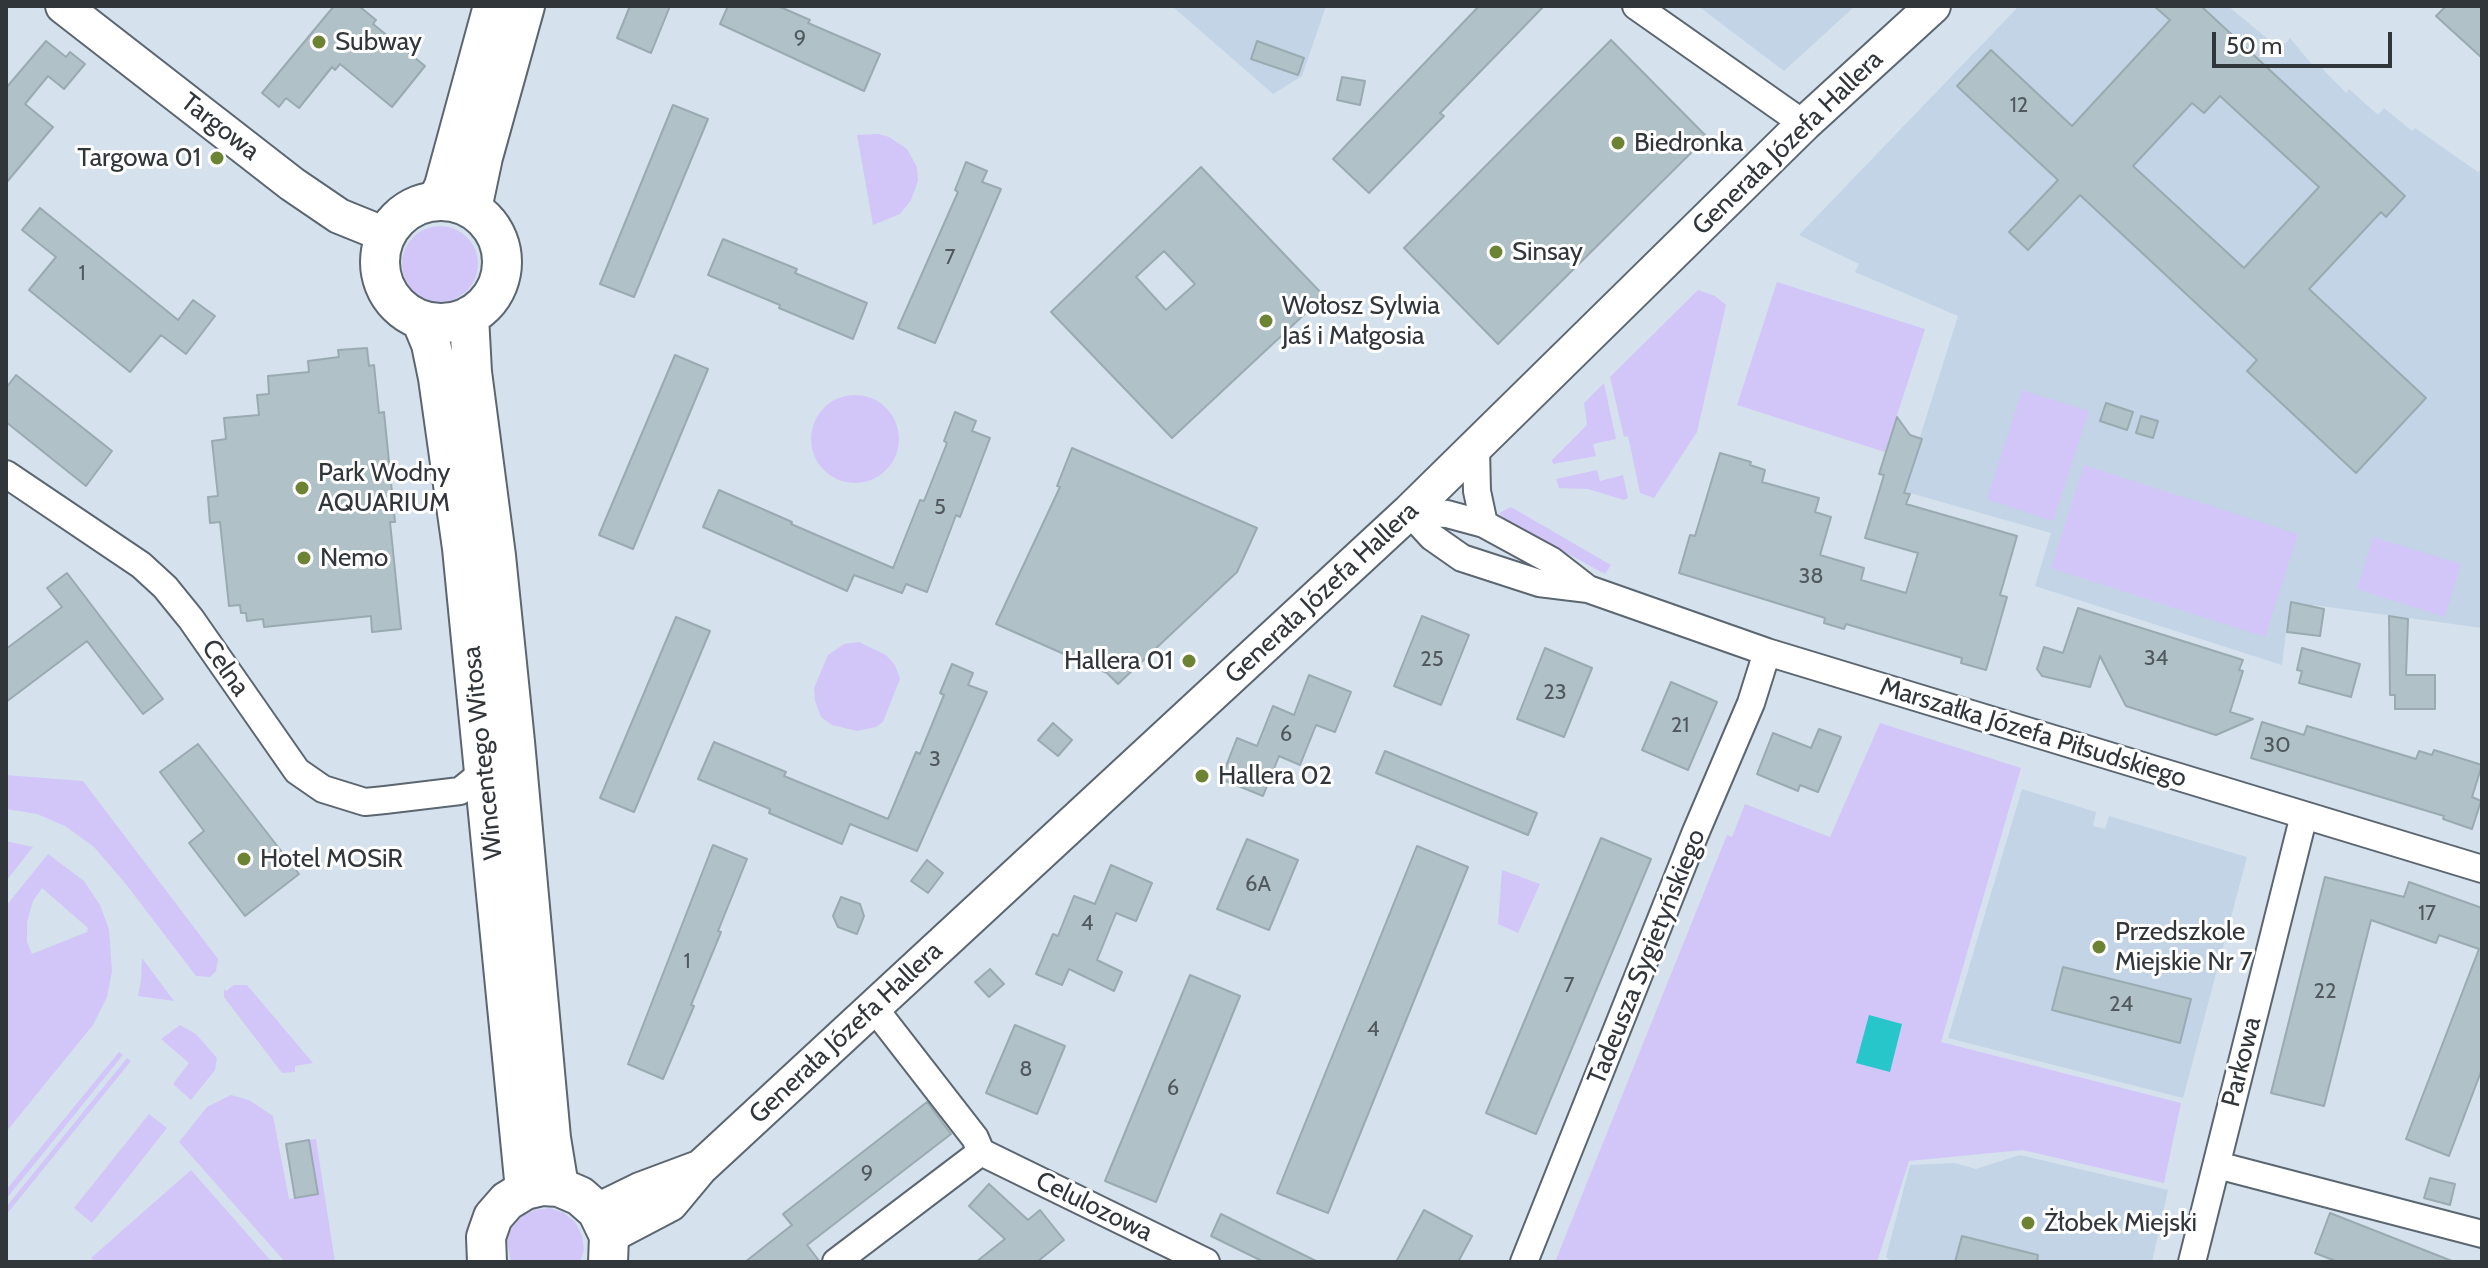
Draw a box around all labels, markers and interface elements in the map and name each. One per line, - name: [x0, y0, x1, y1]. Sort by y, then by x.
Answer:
- scale bar: [2216, 16, 2396, 66]
- place label: Subway: [335, 26, 422, 58]
- house number: 9: [794, 26, 806, 52]
- text: 50 m: [2226, 31, 2282, 60]
- marker: Subway: [310, 33, 328, 51]
- street label: Generała Józefa Hallera: [1686, 44, 1890, 242]
- street label: Targowa: [174, 87, 266, 167]
- house number: 12: [2010, 93, 2028, 119]
- place label: Biedronka: [1634, 127, 1743, 159]
- marker: Biedronka: [1609, 134, 1627, 152]
- place label: Targowa 01: [77, 142, 201, 174]
- marker: Targowa 01: [208, 149, 226, 167]
- place label: Sinsay: [1512, 236, 1583, 268]
- marker: Sinsay: [1487, 243, 1505, 261]
- house number: 7: [944, 245, 956, 271]
- house number: 1: [78, 261, 86, 287]
- place label: Wołosz Sylwia Jaś i Małgosia: [1282, 290, 1440, 352]
- marker: Wołosz Sylwia Jaś i Małgosia: [1257, 312, 1275, 330]
- place label: Park Wodny AQUARIUM: [318, 457, 450, 518]
- marker: Park Wodny AQUARIUM: [293, 479, 311, 497]
- house number: 5: [934, 495, 946, 521]
- street label: Generała Józefa Hallera: [1219, 496, 1425, 690]
- place label: Nemo: [320, 542, 388, 574]
- marker: Nemo: [295, 549, 313, 567]
- house number: 38: [1798, 564, 1824, 590]
- street label: Celna: [194, 634, 256, 702]
- street label: Wincentego Witosa: [456, 644, 510, 862]
- place label: Hallera 01: [1064, 645, 1173, 677]
- house number: 34: [2144, 646, 2168, 672]
- house number: 25: [1420, 647, 1444, 673]
- marker: Hallera 01: [1180, 652, 1198, 670]
- street label: Marszałka Józefa Piłsudskiego: [1876, 671, 2190, 795]
- house number: 23: [1543, 680, 1567, 706]
- house number: 21: [1671, 713, 1689, 739]
- house number: 6: [1280, 722, 1292, 748]
- house number: 30: [2263, 733, 2291, 759]
- house number: 3: [929, 747, 941, 773]
- place label: Hallera 02: [1218, 760, 1332, 792]
- marker: Hallera 02: [1193, 767, 1211, 785]
- street label: Tadeusza Sygietyńskiego: [1582, 825, 1712, 1089]
- place label: Hotel MOSiR: [260, 843, 403, 875]
- marker: Hotel MOSiR: [235, 850, 253, 868]
- house number: 6A: [1245, 872, 1271, 898]
- house number: 17: [2418, 901, 2436, 927]
- house number: 4: [1081, 911, 1093, 937]
- place label: Przedszkole Miejskie Nr 7: [2115, 916, 2252, 978]
- street label: Generała Józefa Hallera: [743, 936, 949, 1130]
- marker: Przedszkole Miejskie Nr 7: [2090, 938, 2108, 956]
- house number: 1: [683, 949, 691, 975]
- house number: 7: [1563, 973, 1575, 999]
- house number: 22: [2313, 979, 2337, 1005]
- house number: 24: [2109, 992, 2133, 1018]
- street label: Parkowa: [2216, 1014, 2268, 1110]
- house number: 4: [1367, 1017, 1379, 1043]
- house number: 8: [1019, 1057, 1033, 1083]
- house number: 6: [1167, 1076, 1179, 1102]
- house number: 9: [861, 1161, 873, 1187]
- street label: Celulozowa: [1030, 1165, 1158, 1249]
- place label: Żłobek Miejski: [2044, 1207, 2197, 1239]
- marker: Żłobek Miejski: [2019, 1214, 2037, 1232]

